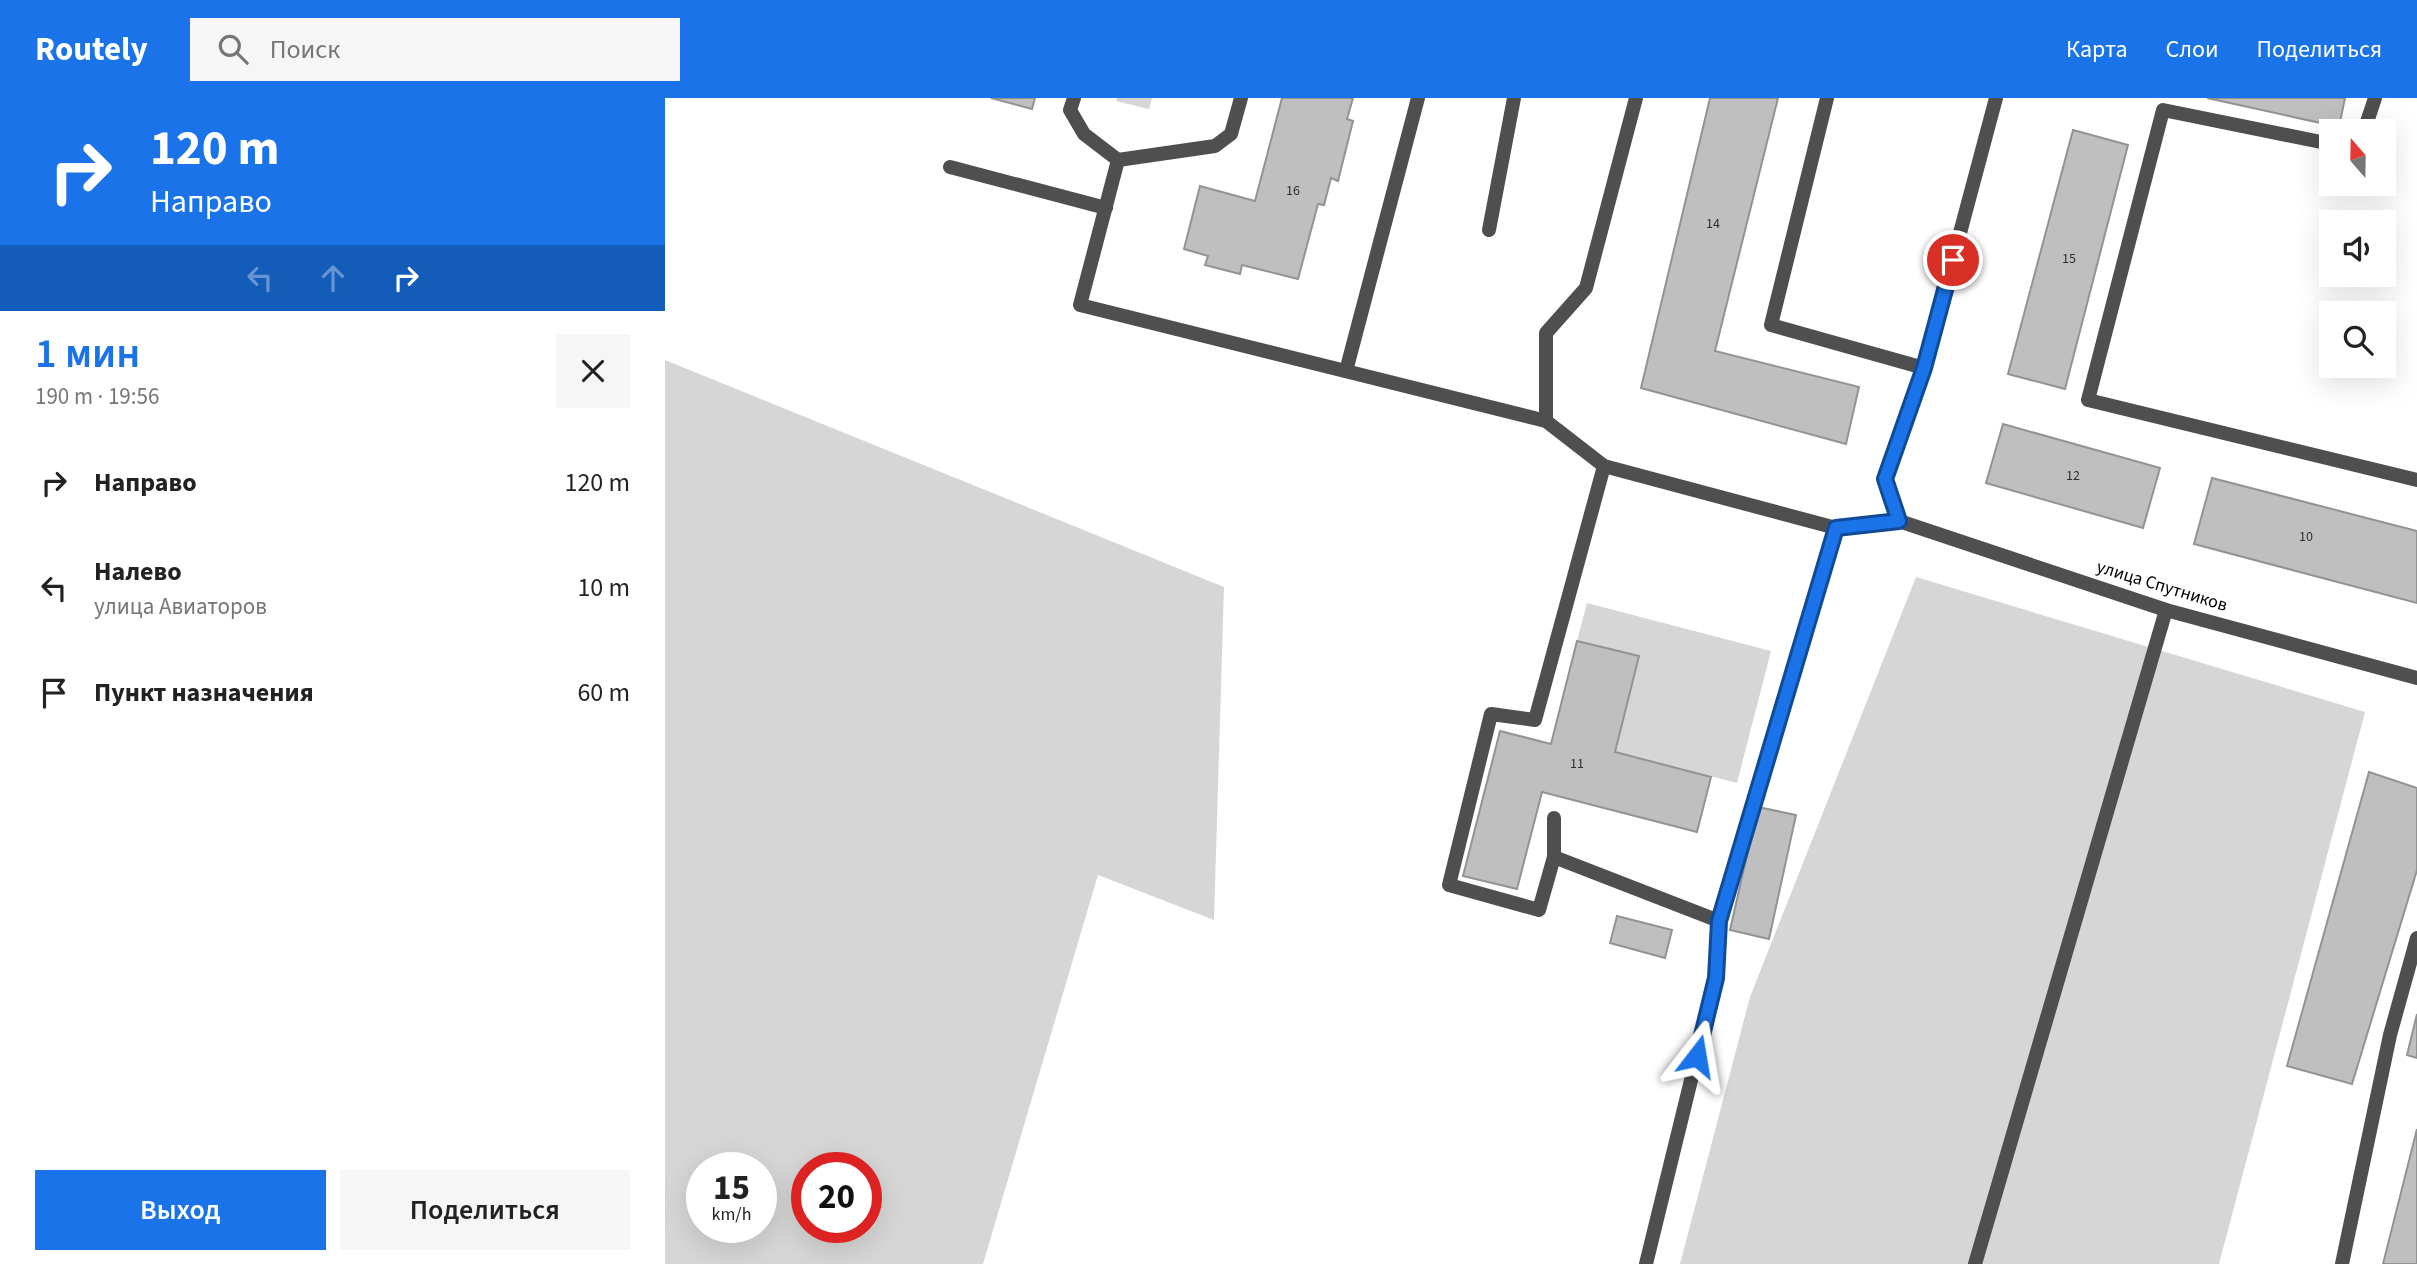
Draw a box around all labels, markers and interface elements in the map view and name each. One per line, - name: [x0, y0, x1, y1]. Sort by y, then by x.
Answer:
- search box: [190, 18, 680, 81]
- text: Routely: [35, 26, 148, 73]
- icon: search: [214, 30, 252, 68]
- text: Поиск: [270, 31, 340, 68]
- text: Карта: [2066, 32, 2128, 67]
- text: Слои: [2166, 32, 2219, 67]
- text: Поделиться: [2257, 32, 2382, 67]
- text: 120 m: [150, 114, 279, 184]
- north arrow: [2319, 119, 2396, 196]
- map controls: [2319, 119, 2396, 378]
- icon: right: [35, 126, 126, 217]
- text: Направо: [150, 179, 272, 225]
- house number: 16: [1286, 181, 1300, 201]
- button: sound: [2319, 210, 2396, 287]
- house number: 14: [1706, 214, 1720, 234]
- pin: [1923, 230, 1983, 290]
- icon: arrive: [1934, 241, 1972, 279]
- house number: 15: [2062, 249, 2076, 269]
- icon: left: [241, 259, 279, 297]
- icon: ahead: [314, 259, 352, 297]
- icon: right: [387, 259, 425, 297]
- button: search: [2319, 301, 2396, 378]
- text: 1 мин: [35, 324, 140, 384]
- button: close: [556, 334, 630, 408]
- text: 190 m · 19:56: [35, 380, 159, 413]
- icon: right: [35, 464, 73, 502]
- text: Направо: [94, 464, 197, 501]
- text: 120 m: [564, 464, 630, 501]
- house number: 12: [2066, 466, 2080, 486]
- house number: 10: [2299, 527, 2313, 547]
- text: Налево: [94, 553, 182, 590]
- street label: улица Спутников: [2094, 554, 2230, 618]
- icon: left: [35, 569, 73, 607]
- text: 10 m: [577, 569, 630, 606]
- text: улица Авиаторов: [94, 590, 267, 623]
- icon: arrive: [35, 674, 73, 712]
- text: Пункт назначения: [94, 674, 314, 711]
- text: 60 m: [577, 674, 630, 711]
- house number: 11: [1570, 754, 1584, 774]
- position arrow: [1660, 1019, 1734, 1093]
- speed limit sign: 20: [791, 1152, 882, 1243]
- text: 15: [713, 1163, 750, 1213]
- button: Выход: [35, 1170, 326, 1250]
- button: Поделиться: [340, 1170, 630, 1250]
- text: km/h: [712, 1202, 751, 1227]

